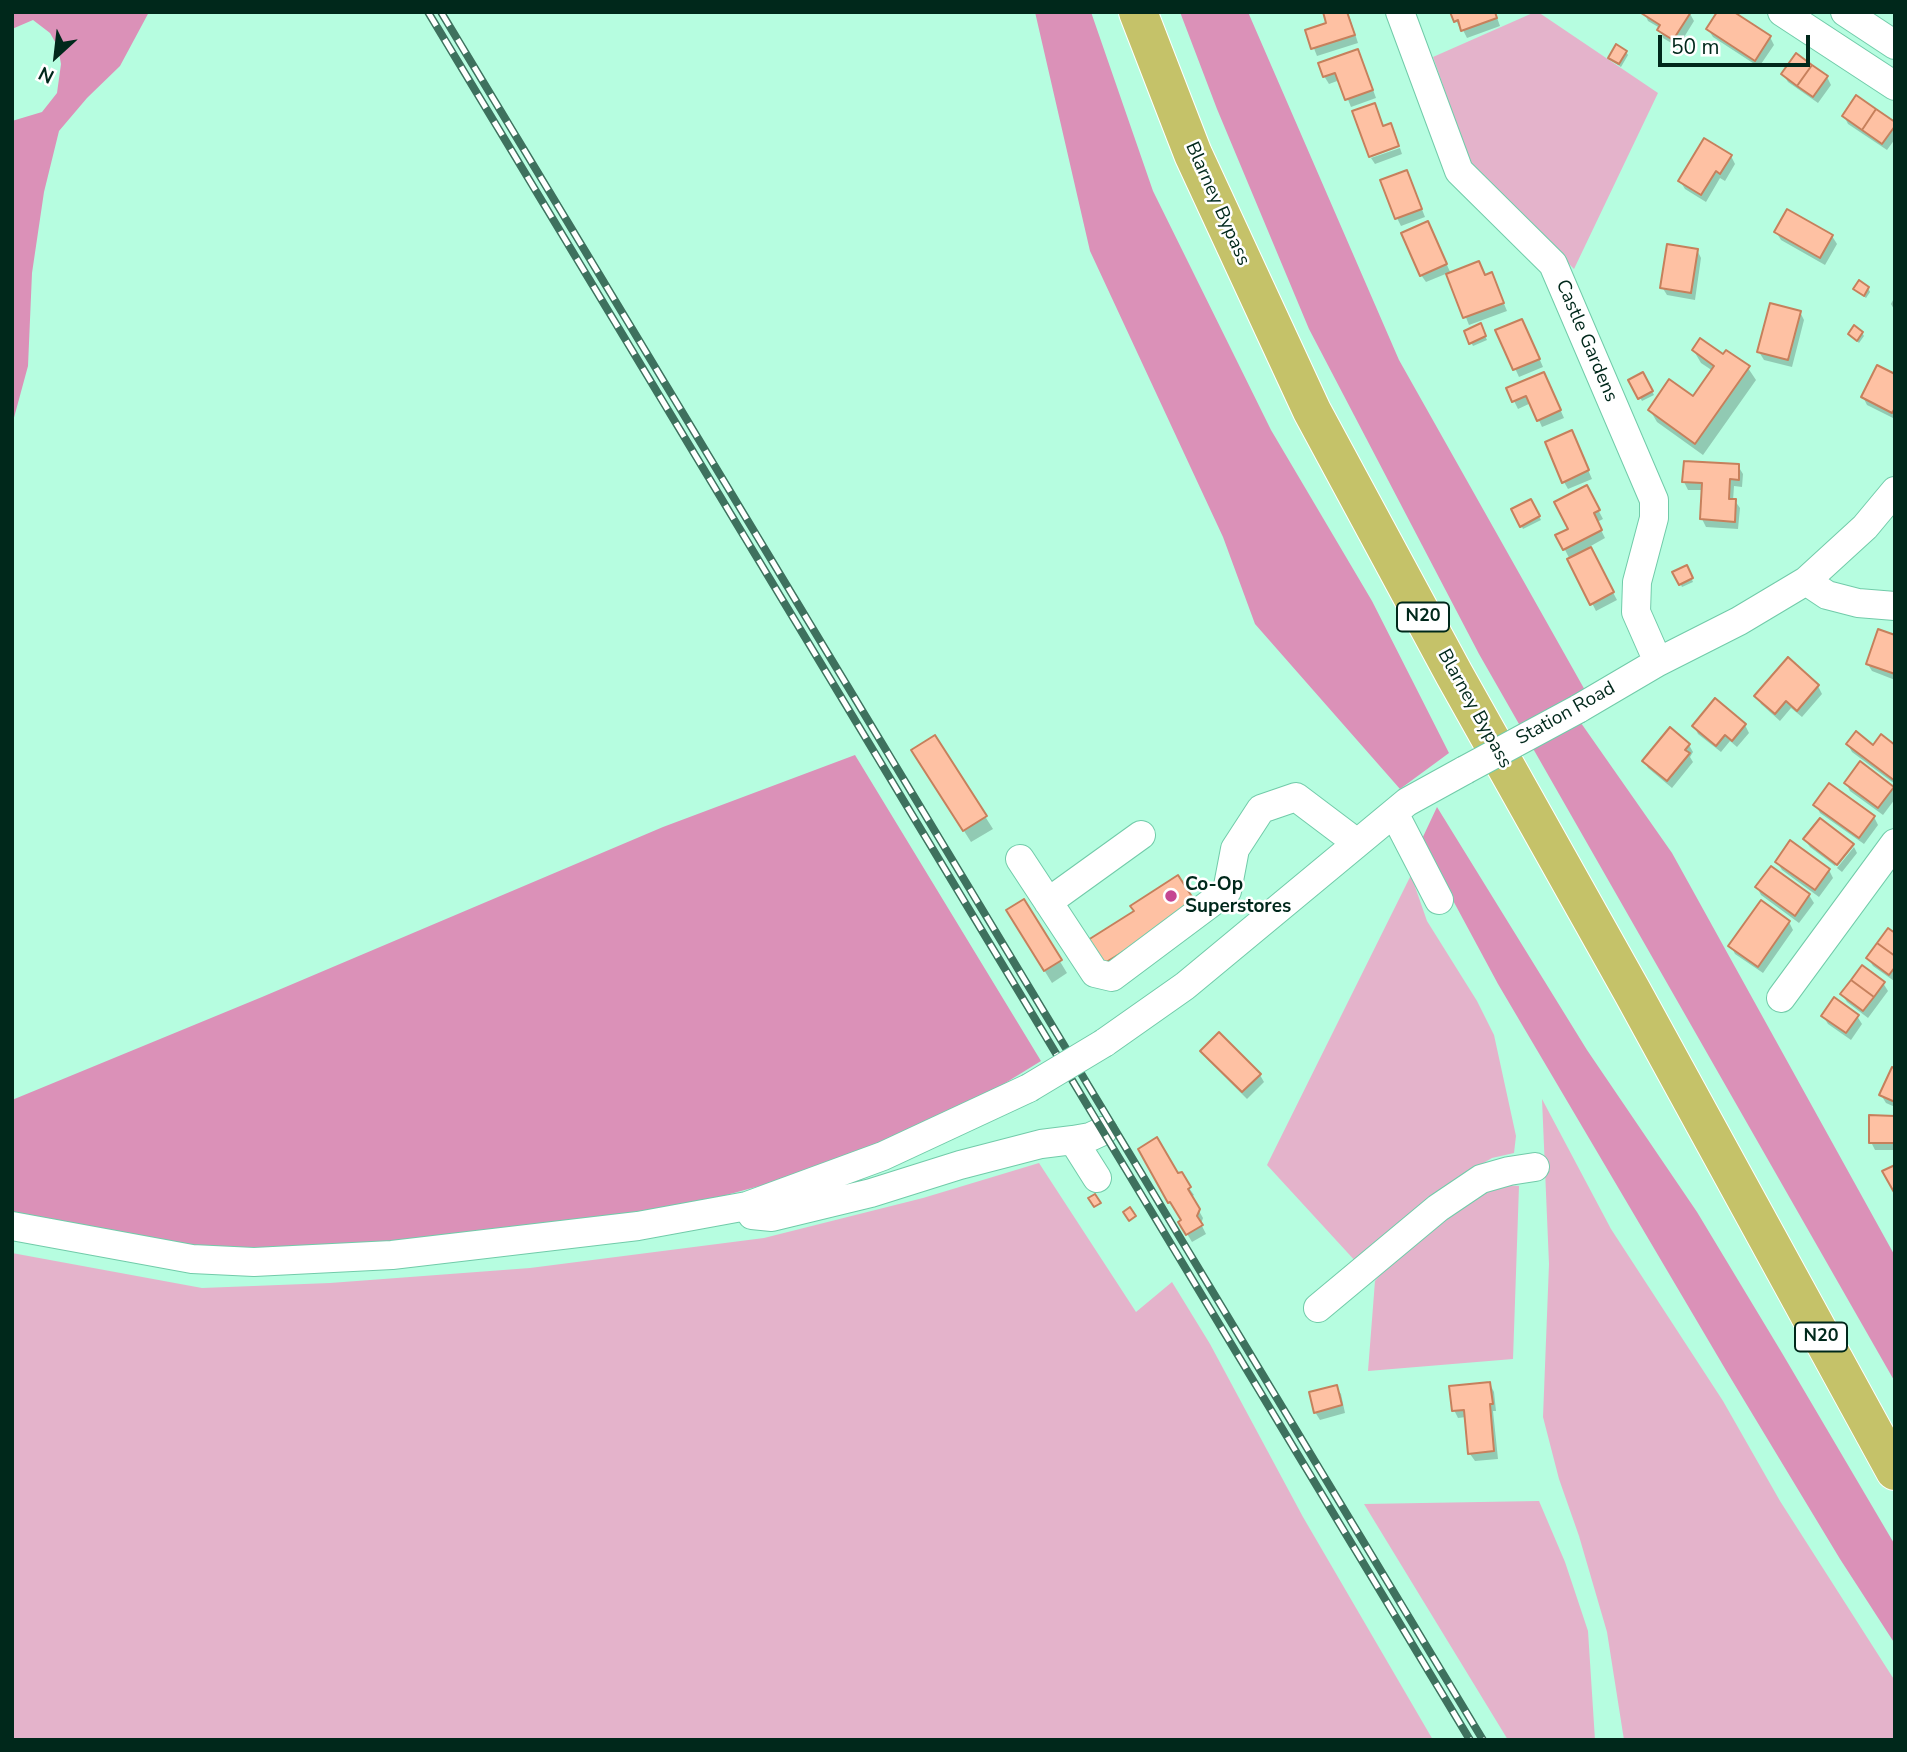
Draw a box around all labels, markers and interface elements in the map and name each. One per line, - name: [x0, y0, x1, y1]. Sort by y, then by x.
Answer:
- north arrow: [21, 21, 91, 91]
- scale bar: [1662, 21, 1814, 65]
- text: 50 m: [1671, 33, 1720, 61]
- text: N: [34, 60, 59, 90]
- street label: Blarney Bypass: [1180, 139, 1254, 269]
- street label: Castle Gardens: [1550, 277, 1622, 405]
- road number: N20: [1397, 602, 1449, 632]
- street label: Blarney Bypass: [1432, 645, 1516, 773]
- street label: Station Road: [1512, 677, 1620, 751]
- place label: Co-Op Superstores: [1185, 874, 1291, 918]
- marker: Co-Op Superstores: [1163, 888, 1179, 904]
- road number: N20: [1795, 1322, 1847, 1352]

